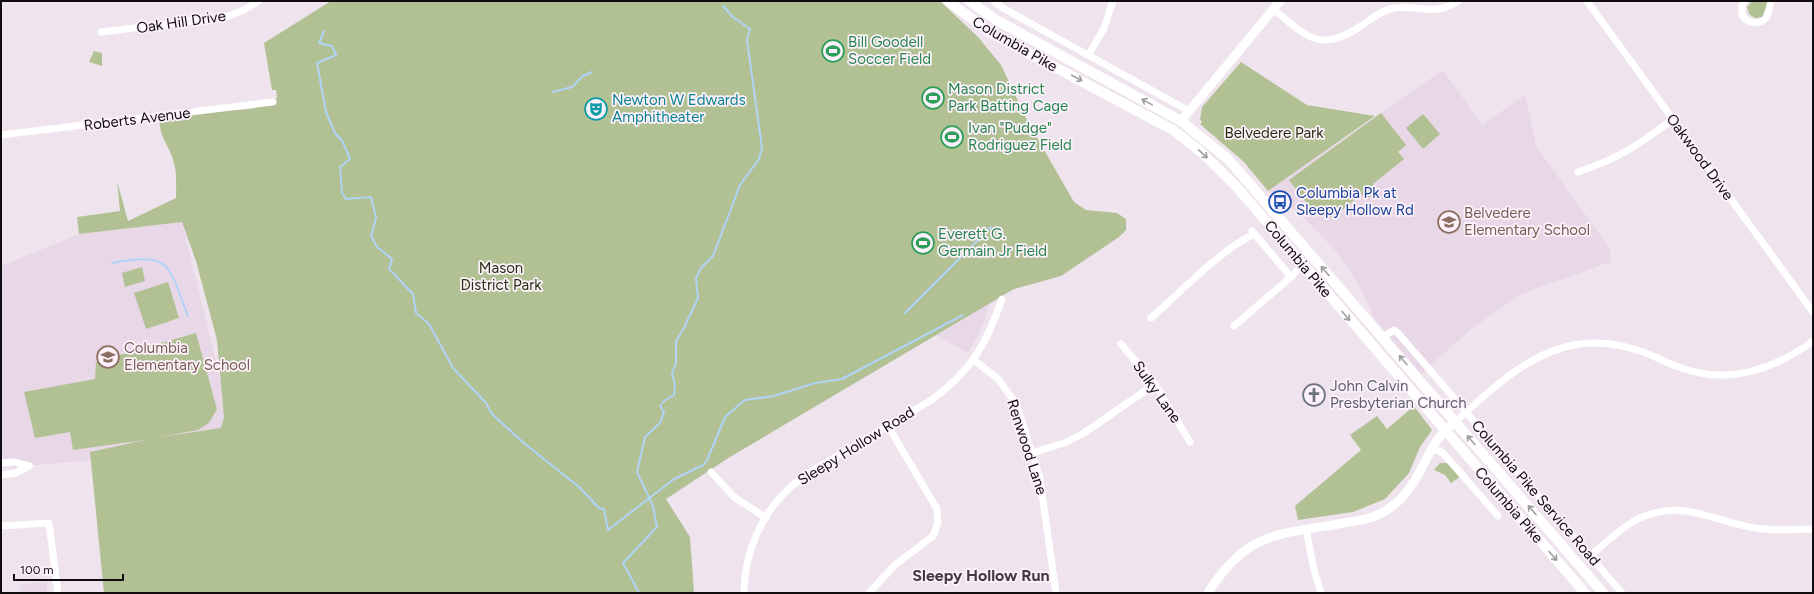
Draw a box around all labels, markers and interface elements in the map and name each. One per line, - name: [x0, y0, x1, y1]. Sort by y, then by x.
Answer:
- street label: Oak Hill Drive: [135, 7, 227, 37]
- street label: Columbia Pike: [969, 12, 1061, 76]
- place label: Bill Goodell Soccer Field: [848, 33, 931, 68]
- sports icon: Bill Goodell Soccer Field: [820, 38, 846, 64]
- one-way arrow: [1071, 75, 1083, 83]
- place label: Mason District Park Batting Cage: [948, 80, 1068, 115]
- sports icon: Mason District Park Batting Cage: [920, 85, 946, 111]
- place label: Newton W Edwards Amphitheater: [612, 91, 746, 126]
- theatre icon: Newton W Edwards Amphitheater: [583, 96, 609, 122]
- one-way arrow: [1141, 97, 1153, 105]
- street label: Roberts Avenue: [83, 104, 191, 134]
- street label: Oakwood Drive: [1663, 110, 1737, 204]
- place label: Ivan "Pudge" Rodriguez Field: [968, 119, 1072, 154]
- sports icon: Ivan "Pudge" Rodriguez Field: [939, 124, 965, 150]
- park label: Belvedere Park: [1225, 124, 1324, 142]
- one-way arrow: [1198, 150, 1209, 159]
- place label: Columbia Pk at Sleepy Hollow Rd: [1296, 184, 1414, 219]
- bus stop icon: Columbia Pk at Sleepy Hollow Rd: [1267, 189, 1293, 215]
- place label: Belvedere Elementary School: [1464, 204, 1590, 239]
- school or university icon: Belvedere Elementary School: [1436, 209, 1462, 235]
- street label: Columbia Pike: [1261, 217, 1335, 301]
- place label: Everett G. Germain Jr Field: [938, 225, 1047, 260]
- sports icon: Everett G. Germain Jr Field: [910, 230, 936, 256]
- park label: Mason District Park: [460, 259, 542, 294]
- one-way arrow: [1321, 266, 1330, 276]
- one-way arrow: [1341, 310, 1350, 320]
- place label: Columbia Elementary School: [124, 339, 250, 374]
- school or university icon: Columbia Elementary School: [95, 344, 121, 370]
- one-way arrow: [1398, 355, 1407, 366]
- street label: Sulky Lane: [1129, 357, 1185, 427]
- place label: John Calvin Presbyterian Church: [1330, 377, 1467, 412]
- church icon: John Calvin Presbyterian Church: [1301, 382, 1327, 408]
- street label: Renwood Lane: [1003, 397, 1051, 497]
- street label: Sleepy Hollow Road: [794, 403, 918, 489]
- street label: Columbia Pike Service Road: [1468, 417, 1604, 569]
- one-way arrow: [1466, 435, 1475, 445]
- street label: Columbia Pike: [1471, 463, 1547, 547]
- one-way arrow: [1527, 505, 1536, 516]
- one-way arrow: [1548, 550, 1557, 561]
- scale bar: [14, 556, 123, 582]
- text: 100 m: [20, 563, 54, 577]
- district label: Sleepy Hollow Run: [912, 566, 1050, 585]

